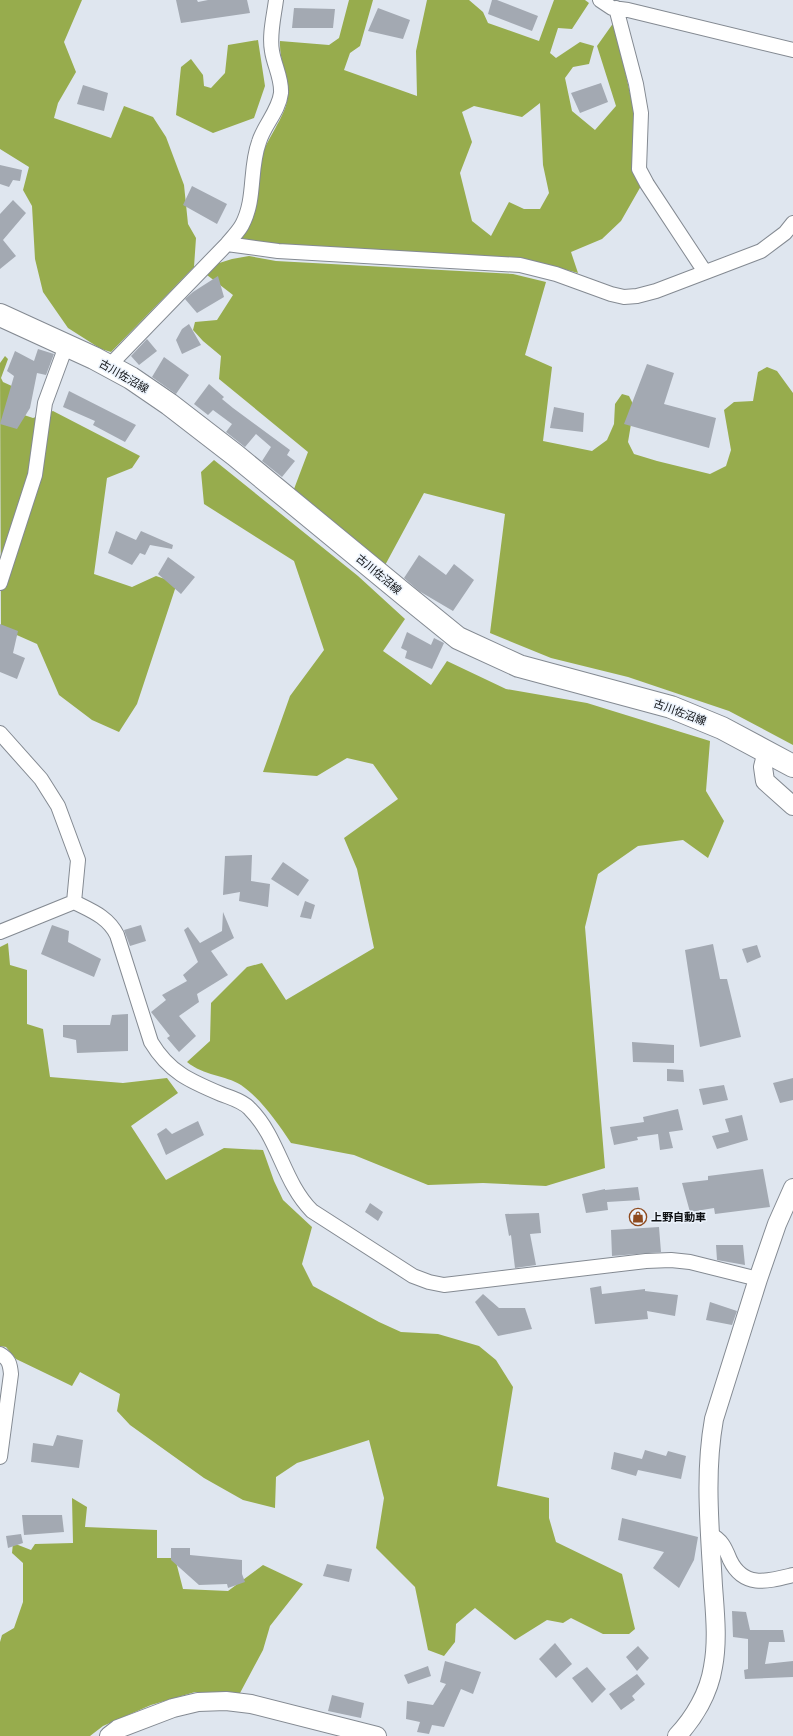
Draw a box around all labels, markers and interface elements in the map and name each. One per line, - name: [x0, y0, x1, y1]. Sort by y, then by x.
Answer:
- street label: 古川佐沼線: [97, 356, 151, 395]
- street label: 古川佐沼線: [354, 551, 405, 596]
- street label: 古川佐沼線: [652, 696, 708, 727]
- shop icon: 上野自動車: [628, 1207, 648, 1227]
- place label: 上野自動車: [651, 1210, 706, 1223]

